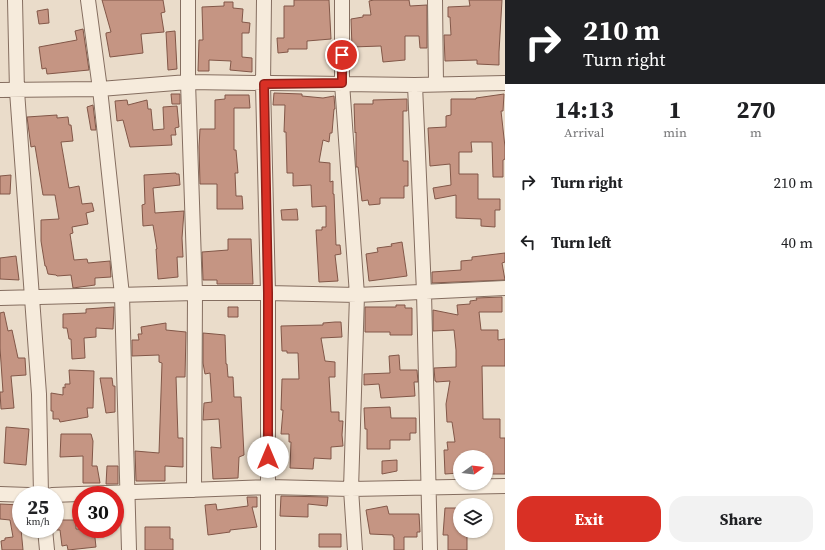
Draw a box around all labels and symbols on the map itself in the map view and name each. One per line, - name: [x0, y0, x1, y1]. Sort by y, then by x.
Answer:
- pin: [325, 38, 359, 72]
- position arrow: [247, 436, 289, 478]
- north arrow: [453, 450, 493, 490]
- speed limit sign: 30: [72, 486, 124, 538]

